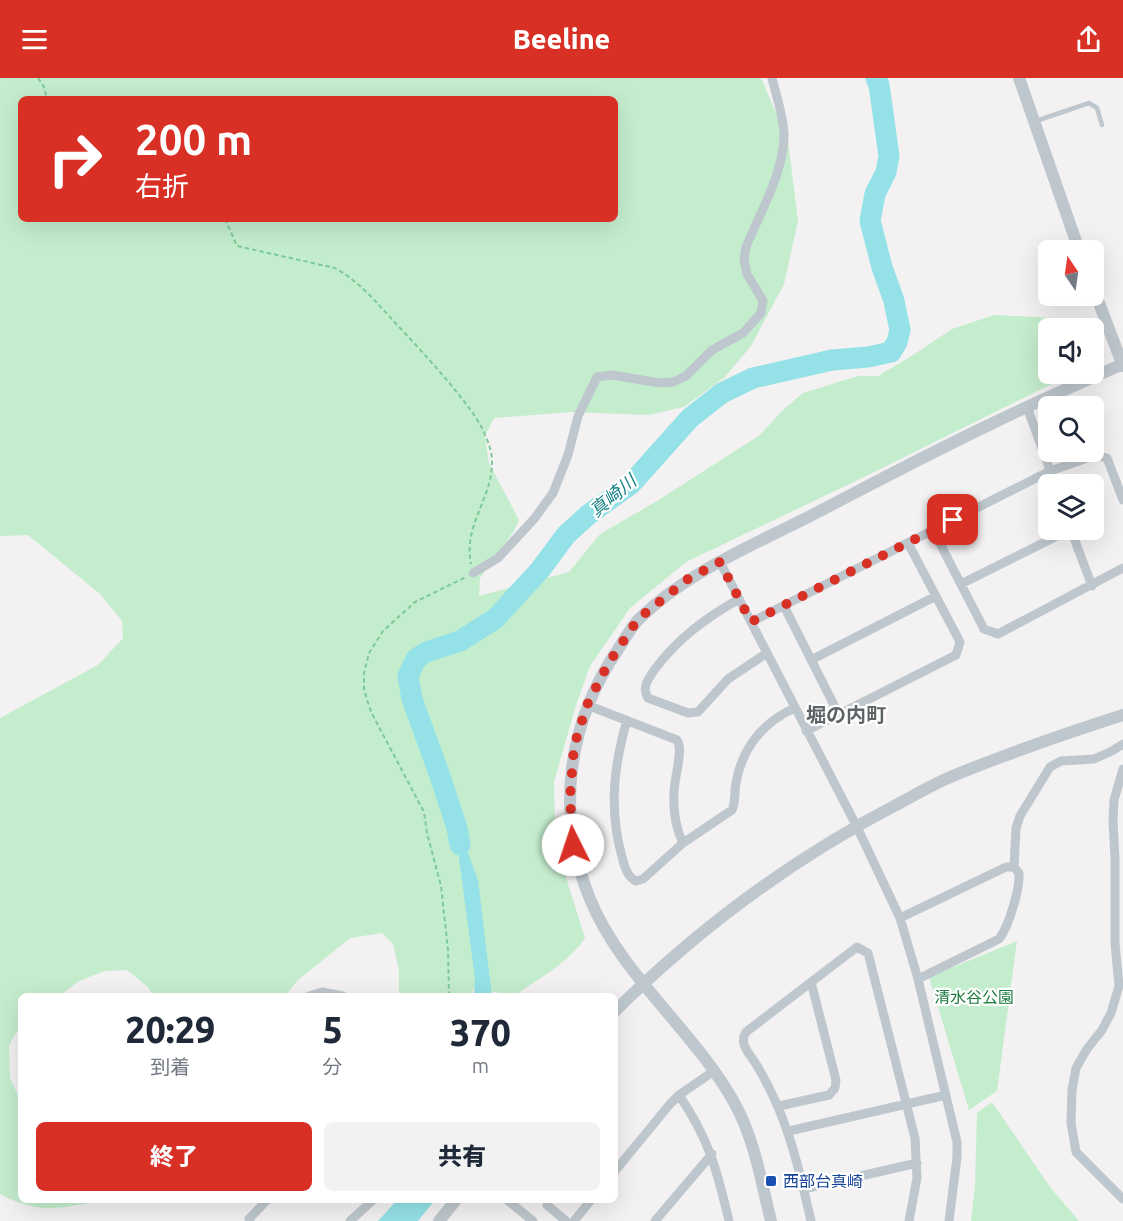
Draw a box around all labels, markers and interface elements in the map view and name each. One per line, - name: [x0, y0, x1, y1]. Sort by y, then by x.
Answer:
- icon: menu: [18, 23, 51, 56]
- icon: share: [1072, 23, 1105, 56]
- text: Beeline: [513, 24, 610, 54]
- text: 200 m: [135, 116, 252, 163]
- icon: right: [36, 120, 114, 198]
- text: 右折: [135, 171, 189, 201]
- north arrow: [1038, 240, 1104, 306]
- map controls: [1038, 240, 1104, 540]
- button: sound: [1038, 318, 1104, 384]
- button: search: [1038, 396, 1104, 462]
- water label: 真崎川: [585, 469, 641, 520]
- button: layers: [1038, 474, 1104, 540]
- pin: [927, 494, 978, 545]
- icon: arrive: [936, 503, 969, 536]
- district label: 堀の内町: [806, 703, 886, 726]
- position arrow: [541, 813, 605, 877]
- park label: 清水谷公園: [934, 988, 1014, 1006]
- text: 20:29: [125, 1009, 215, 1050]
- text: 5: [322, 1009, 343, 1050]
- text: 370: [450, 1012, 511, 1053]
- text: m: [472, 1054, 489, 1077]
- text: 到着: [150, 1055, 190, 1078]
- text: 分: [323, 1055, 343, 1078]
- button: 終了: [36, 1122, 312, 1191]
- button: 共有: [324, 1122, 600, 1191]
- place label: 西部台真崎: [783, 1172, 863, 1190]
- marker: 西部台真崎: [764, 1174, 778, 1188]

